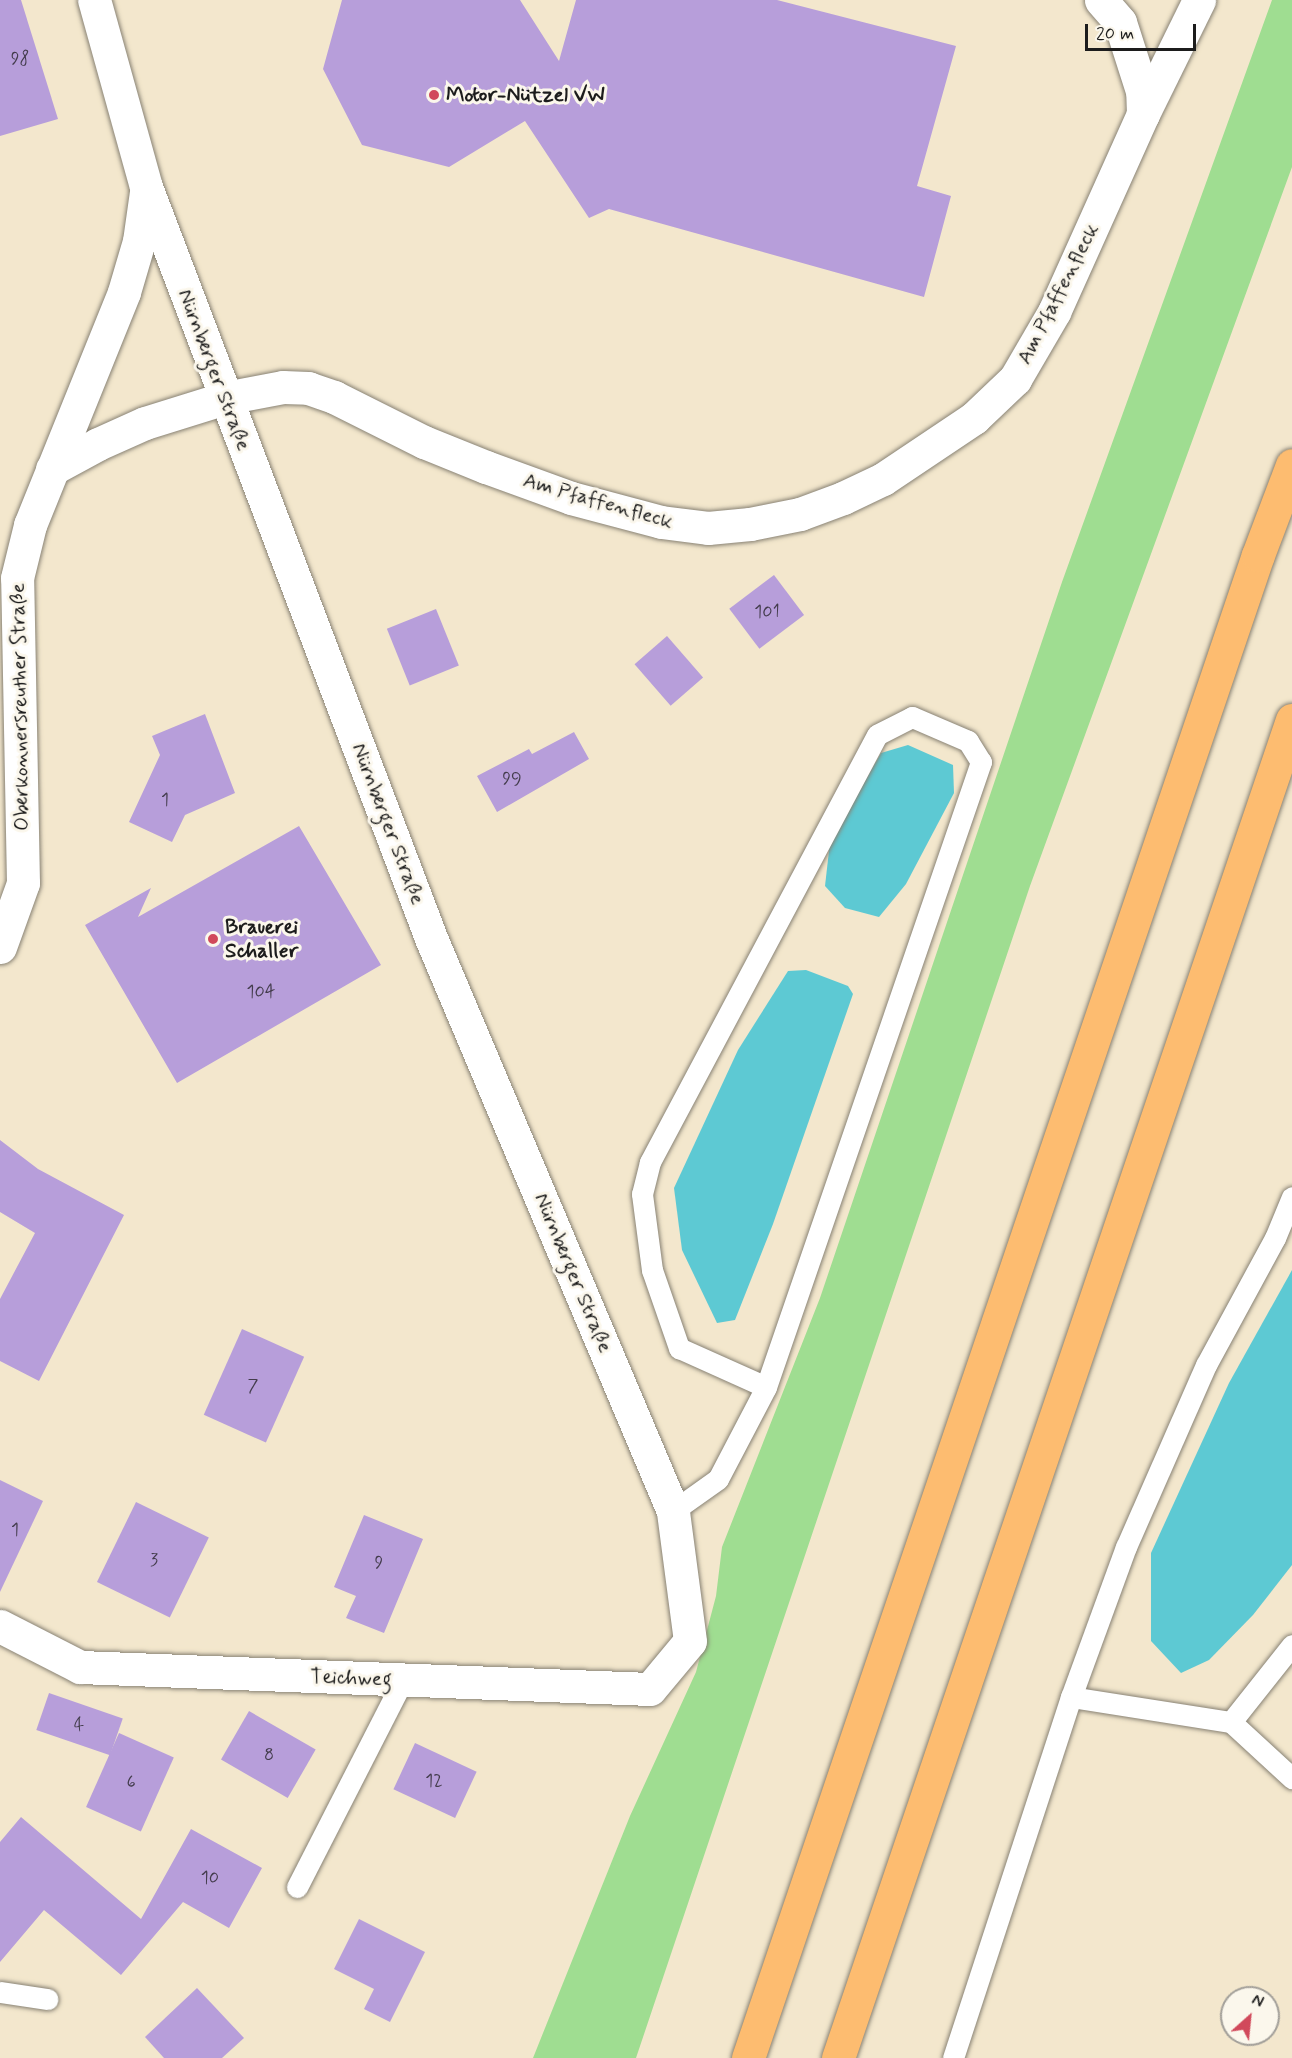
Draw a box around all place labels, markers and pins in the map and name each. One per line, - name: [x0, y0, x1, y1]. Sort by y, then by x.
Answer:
- place label: Motor-Nützel VW: [446, 82, 605, 108]
- marker: Motor-Nützel VW: [427, 88, 441, 102]
- place label: Brauerei Schaller: [225, 914, 298, 964]
- marker: Brauerei Schaller: [206, 932, 220, 946]

